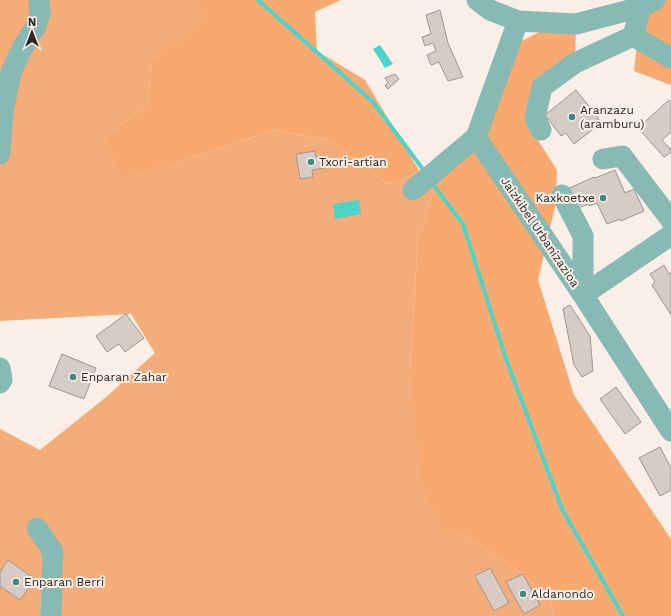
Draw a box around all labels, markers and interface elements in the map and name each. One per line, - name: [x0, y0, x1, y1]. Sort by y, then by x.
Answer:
- north arrow: [12, 12, 52, 52]
- text: N: [28, 16, 36, 29]
- place label: Aranzazu (aramburu): [580, 103, 644, 131]
- marker: Aranzazu (aramburu): [567, 112, 577, 122]
- place label: Txori-artian: [319, 155, 387, 169]
- marker: Txori-artian: [306, 157, 316, 167]
- street label: Jaizkibel Urbanizazioa: [498, 174, 582, 290]
- place label: Kaxkoetxe: [535, 191, 595, 205]
- marker: Kaxkoetxe: [598, 193, 608, 203]
- place label: Enparan Zahar: [81, 370, 167, 384]
- marker: Enparan Zahar: [68, 372, 78, 382]
- place label: Enparan Berri: [24, 575, 104, 589]
- marker: Enparan Berri: [11, 577, 21, 587]
- place label: Aldanondo: [531, 587, 594, 601]
- marker: Aldanondo: [518, 589, 528, 599]

